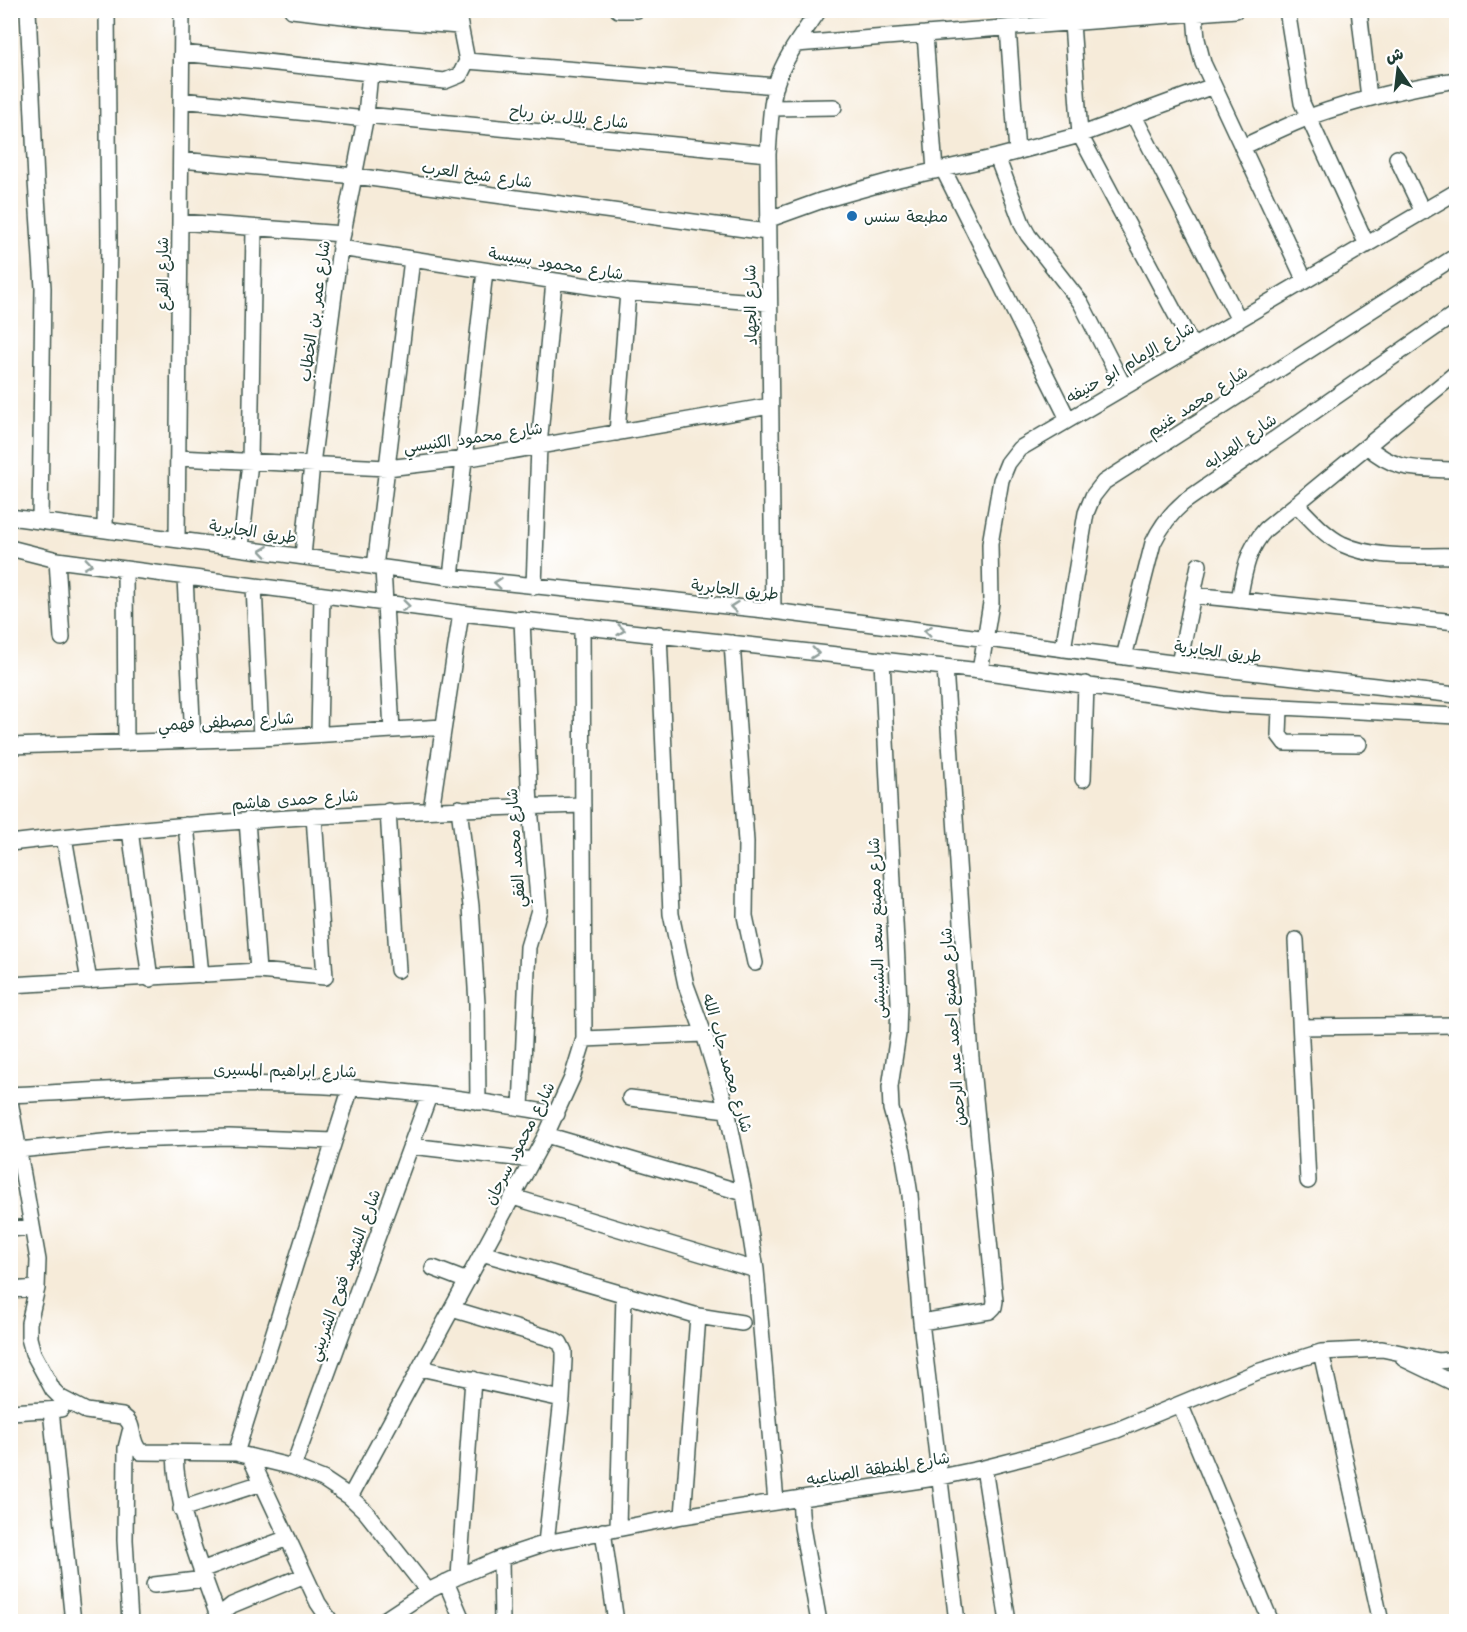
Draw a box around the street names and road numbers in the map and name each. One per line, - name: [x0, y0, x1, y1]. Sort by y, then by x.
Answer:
- street label: شارع بلال بن رباح: [508, 99, 629, 136]
- street label: شارع شيخ العرب: [420, 155, 534, 196]
- street label: شارع القرع: [151, 237, 176, 311]
- street label: شارع عمر بن الخطاب: [293, 239, 338, 384]
- street label: شارع محمود بسيسة: [486, 241, 625, 288]
- street label: شارع الجهاد: [738, 264, 765, 346]
- street label: شارع الإمام ابو حنيفه: [1062, 316, 1200, 410]
- street label: شارع محمد غنيم: [1142, 360, 1253, 444]
- street label: شارع الهدايه: [1199, 408, 1282, 477]
- street label: شارع محمود الكنيسي: [402, 416, 545, 462]
- street label: طريق الجابرية: [208, 514, 298, 551]
- street label: طريق الجابرية: [690, 573, 780, 608]
- street label: طريق الجابرية: [1173, 635, 1263, 670]
- street label: شارع مصطفى فهمي: [157, 706, 295, 740]
- street label: شارع حمدى هاشم: [231, 784, 359, 817]
- street label: شارع محمد الفقي: [500, 787, 534, 908]
- street label: شارع مصنع سعد البشبيشى: [862, 837, 893, 1019]
- street label: شارع مصنع احمد عبد الرحمن: [934, 927, 973, 1127]
- street label: شارع محمد جاب الله: [695, 991, 758, 1136]
- street label: شارع ابراهيم المسيرى: [213, 1058, 357, 1085]
- street label: شارع محمود سرحان: [478, 1078, 562, 1210]
- street label: شارع الشهيد فتوح الشربيني: [303, 1186, 389, 1365]
- street label: شارع المنطقة الصناعيه: [805, 1446, 952, 1493]

